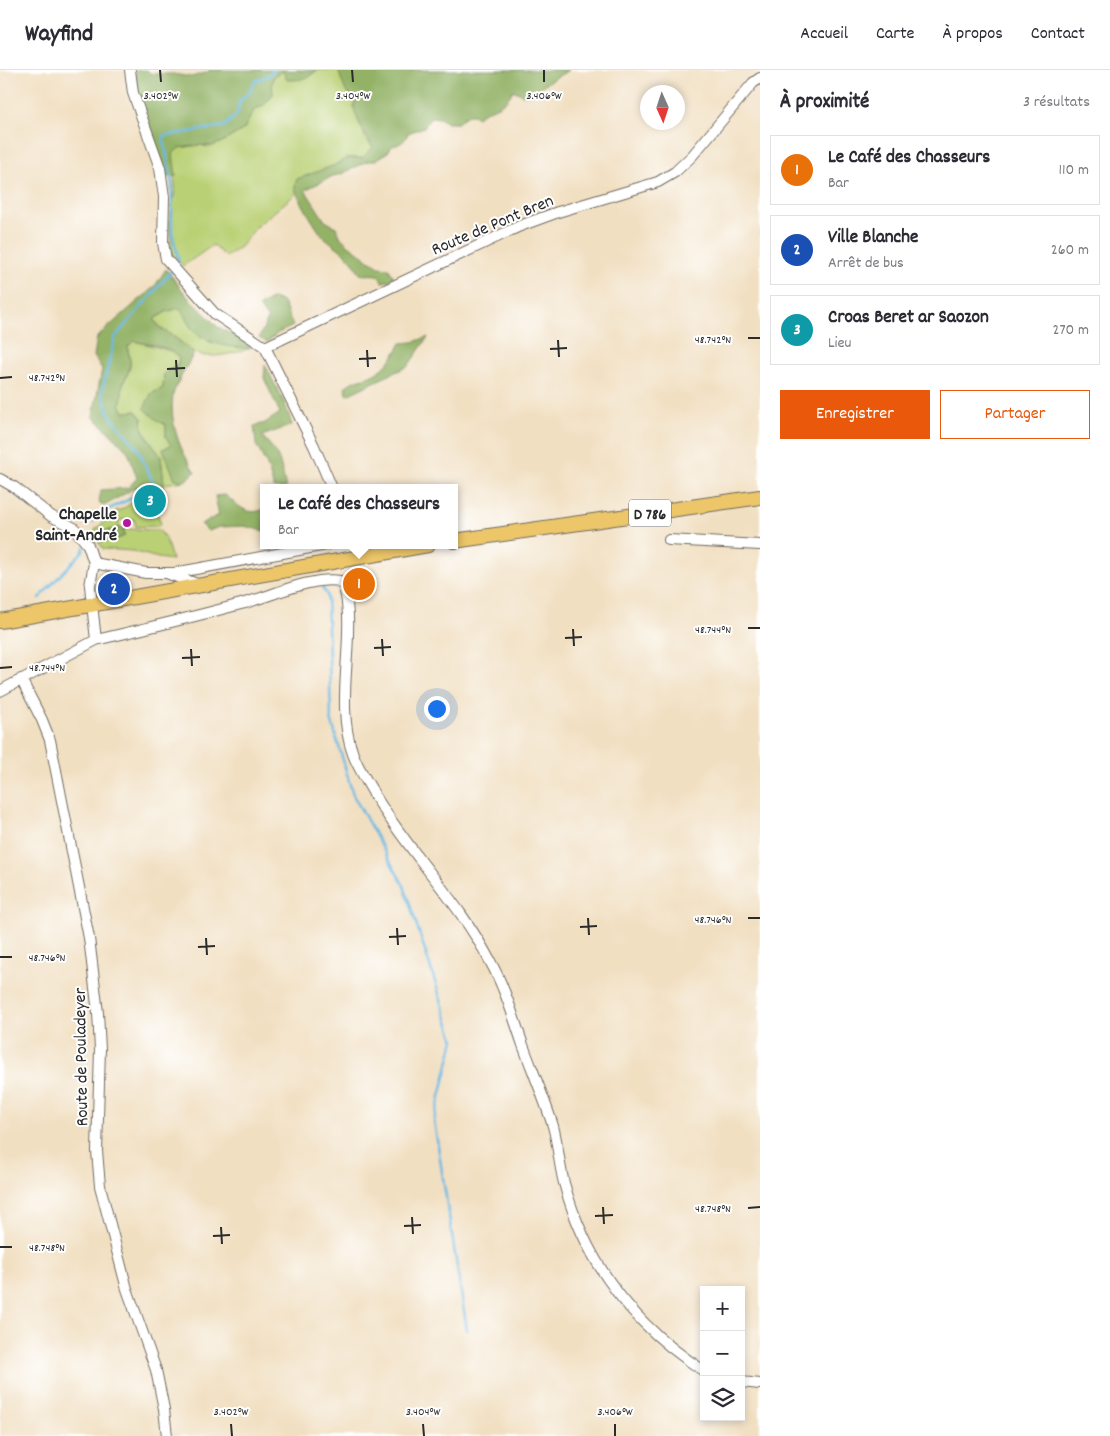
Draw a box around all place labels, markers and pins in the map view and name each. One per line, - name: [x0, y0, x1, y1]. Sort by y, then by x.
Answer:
- pin: 3: [134, 482, 166, 520]
- place label: Chapelle Saint-André: [35, 503, 117, 549]
- marker: Chapelle Saint-André: [121, 517, 133, 529]
- pin: 1: [343, 565, 375, 603]
- pin: 2: [98, 570, 130, 608]

